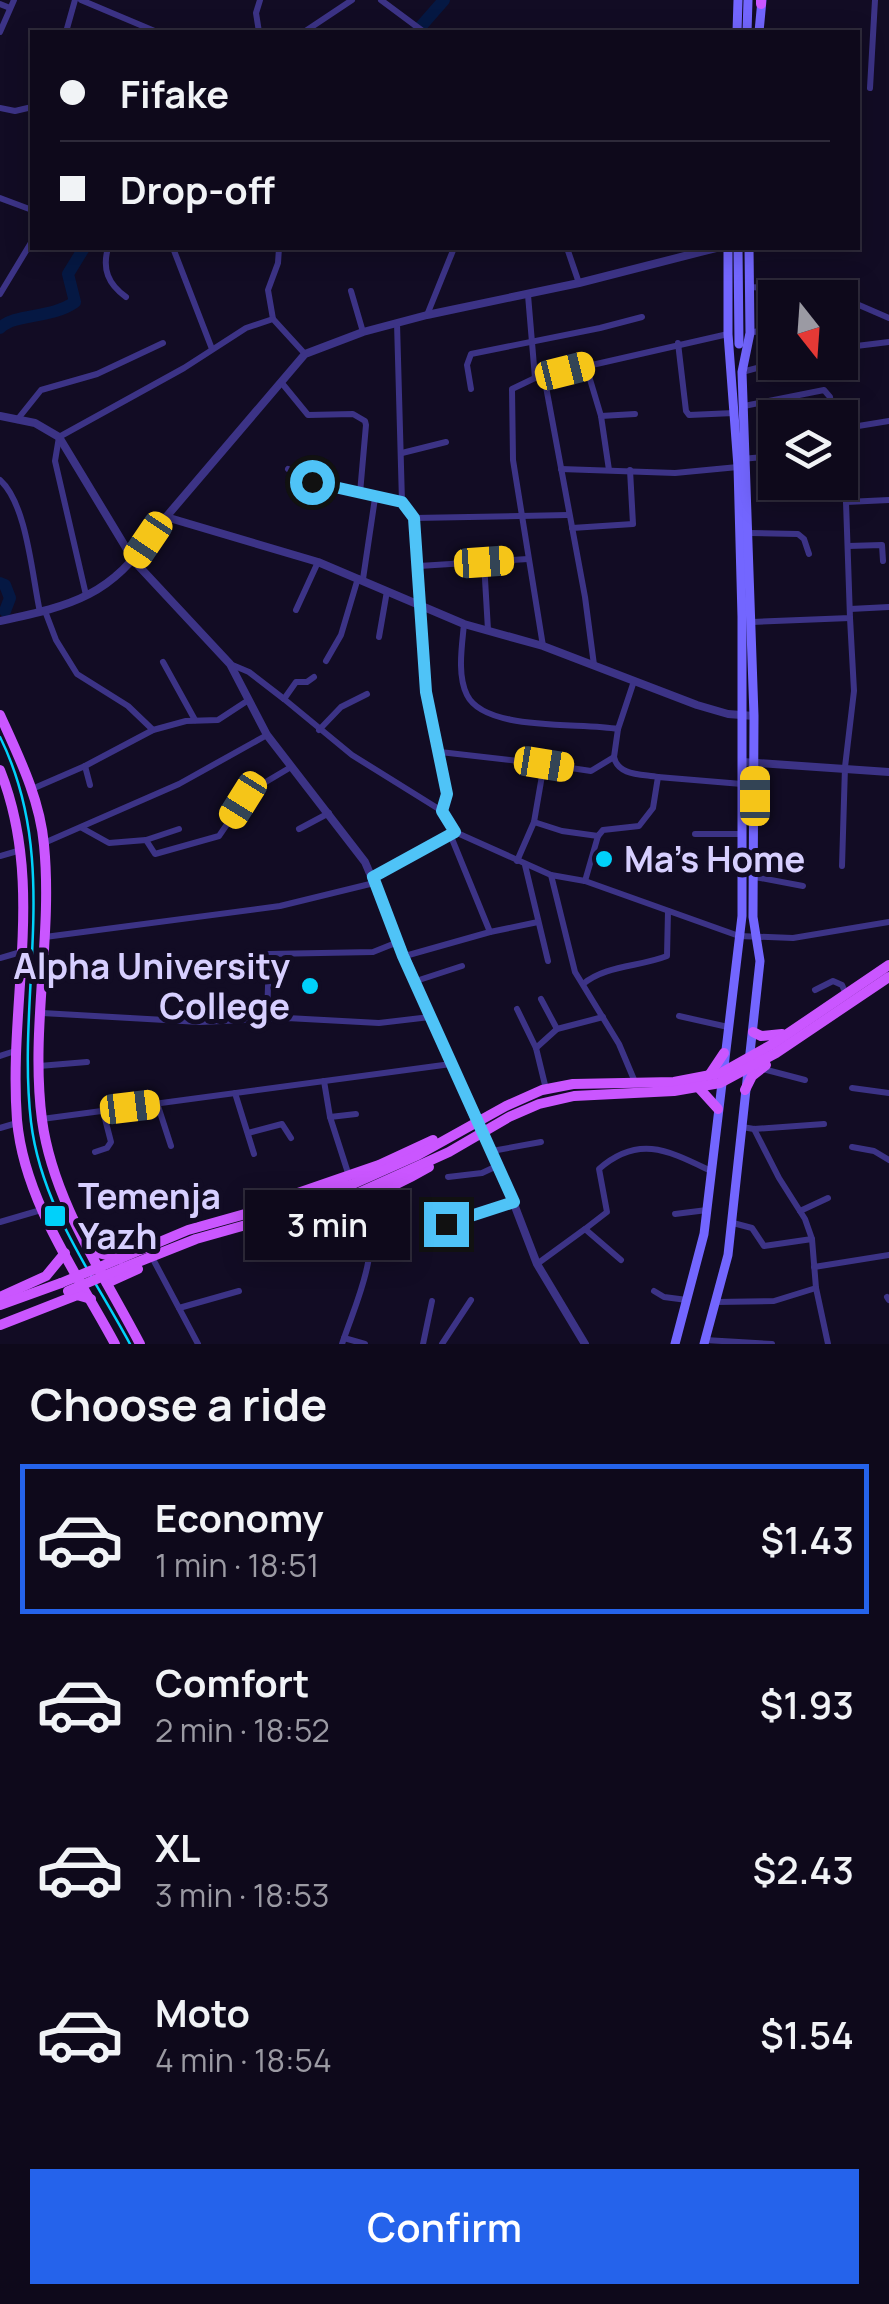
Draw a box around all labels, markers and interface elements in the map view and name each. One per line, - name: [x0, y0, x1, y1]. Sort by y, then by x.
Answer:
- text: Fifake: [120, 67, 229, 119]
- text: Drop-off: [120, 163, 275, 215]
- north arrow: [758, 280, 858, 380]
- map controls: [758, 280, 858, 500]
- car: [532, 349, 598, 393]
- button: layers: [758, 400, 858, 500]
- route start: [290, 460, 335, 505]
- car: [119, 507, 177, 573]
- car: [453, 545, 515, 579]
- car: [512, 744, 576, 784]
- car: [740, 766, 770, 826]
- car: [214, 767, 272, 833]
- place label: Ma's Home: [624, 835, 805, 883]
- marker: Ma's Home: [593, 848, 615, 870]
- place label: Alpha University College: [13, 942, 290, 1030]
- marker: Alpha University College: [299, 975, 321, 997]
- car: [98, 1088, 162, 1126]
- place label: Temenja Yazh: [78, 1172, 221, 1260]
- callout: 3 min: [246, 1189, 411, 1259]
- route end: [424, 1202, 469, 1247]
- marker: Temenja Yazh: [42, 1203, 68, 1229]
- text: 3 min: [287, 1203, 368, 1247]
- text: Choose a ride: [30, 1373, 327, 1435]
- text: Economy: [155, 1491, 324, 1543]
- icon: car: [35, 1494, 125, 1584]
- text: $1.43: [761, 1513, 854, 1565]
- text: 1 min · 18:51: [155, 1543, 319, 1587]
- text: Comfort: [155, 1656, 309, 1708]
- icon: car: [35, 1659, 125, 1749]
- text: $1.93: [760, 1678, 854, 1730]
- text: 2 min · 18:52: [155, 1708, 330, 1752]
- text: XL: [155, 1821, 200, 1873]
- icon: car: [35, 1824, 125, 1914]
- text: $2.43: [753, 1843, 854, 1895]
- text: 3 min · 18:53: [155, 1873, 330, 1917]
- text: Moto: [155, 1986, 250, 2038]
- icon: car: [35, 1989, 125, 2079]
- text: $1.54: [760, 2008, 854, 2060]
- text: 4 min · 18:54: [155, 2038, 332, 2082]
- button: Confirm: [30, 2169, 859, 2284]

